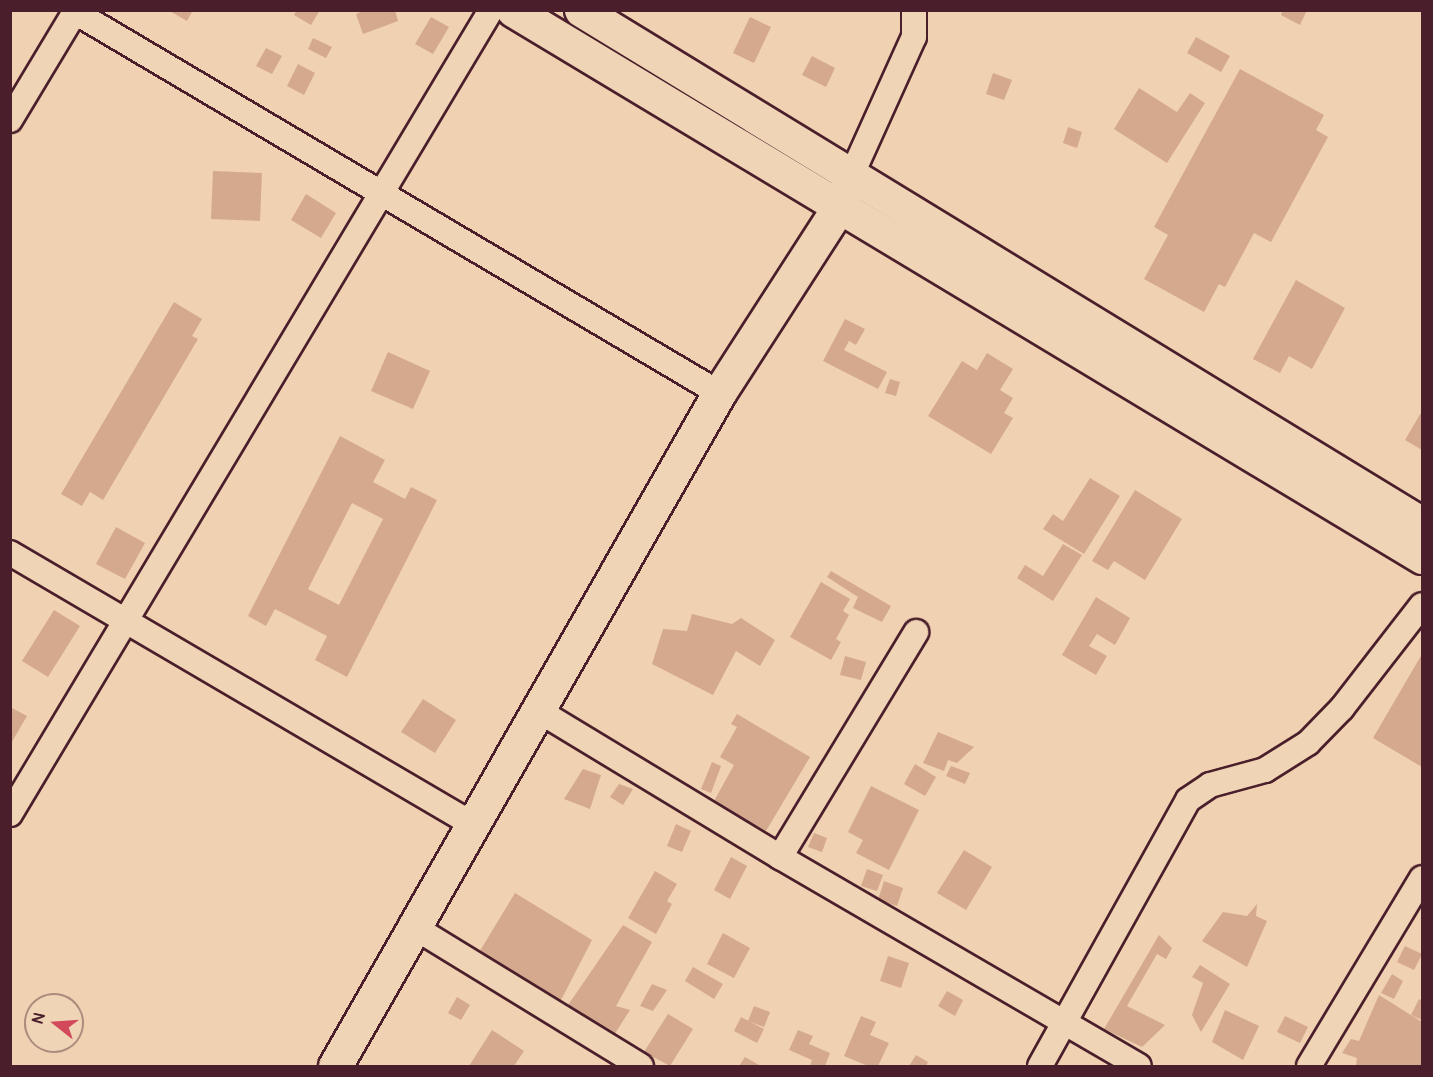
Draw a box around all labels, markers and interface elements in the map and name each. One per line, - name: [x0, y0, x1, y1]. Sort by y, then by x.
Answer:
- north arrow: [24, 993, 84, 1053]
- text: N: [28, 1010, 50, 1026]

